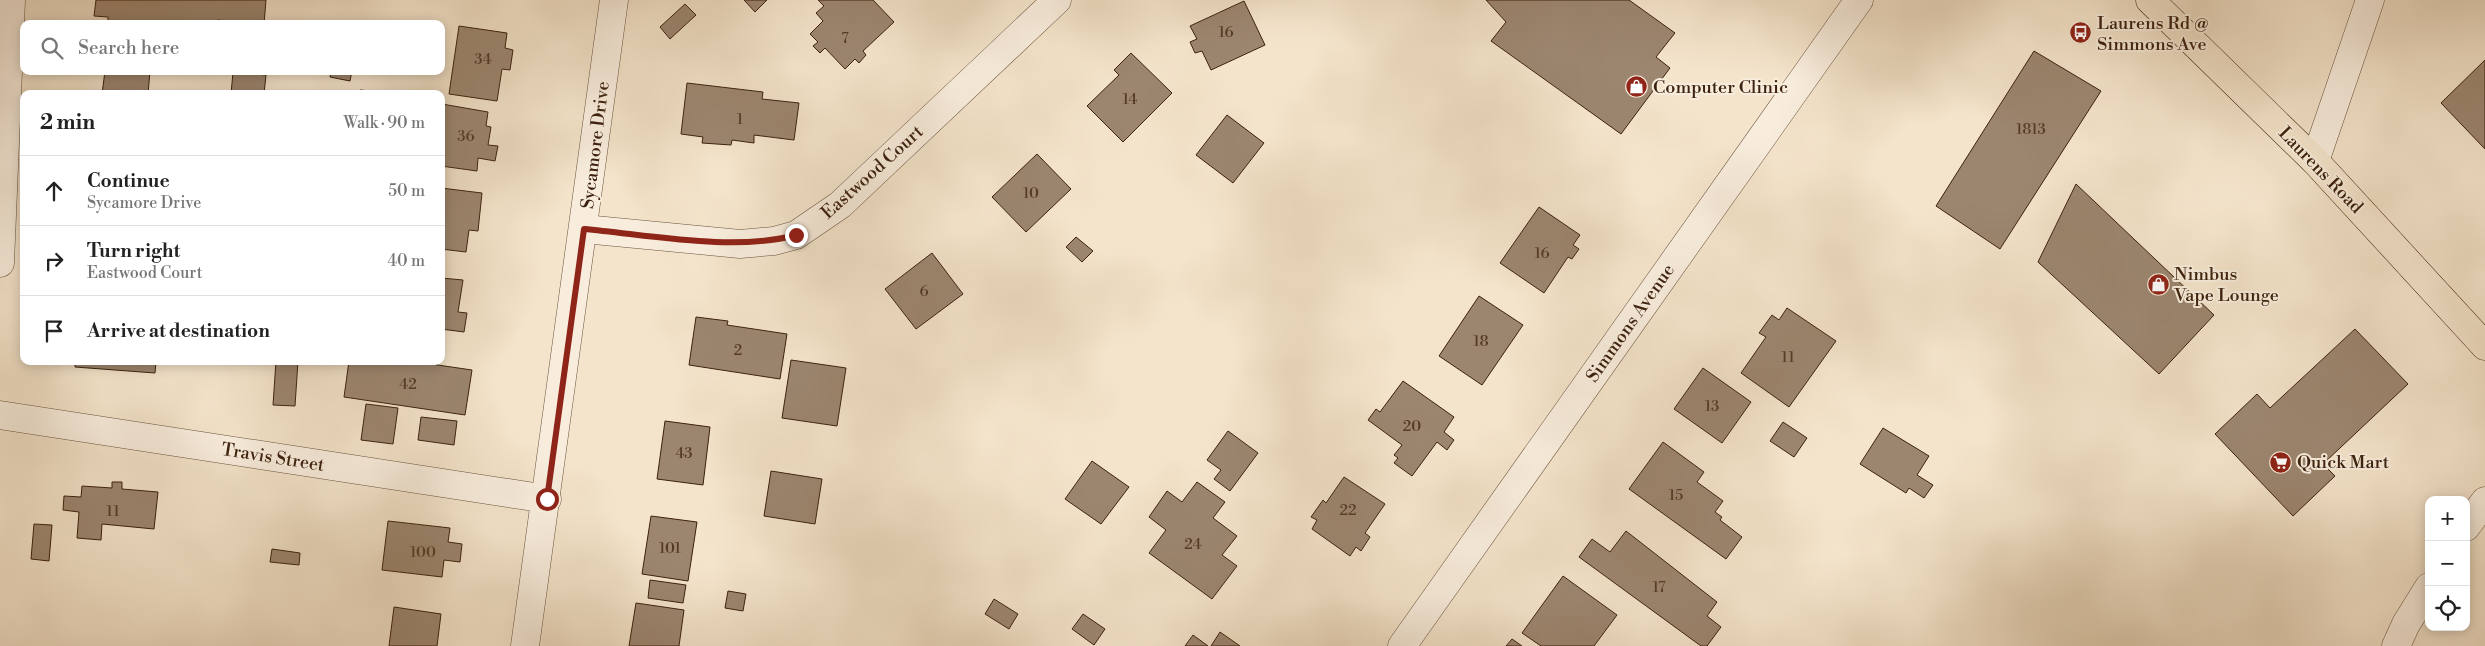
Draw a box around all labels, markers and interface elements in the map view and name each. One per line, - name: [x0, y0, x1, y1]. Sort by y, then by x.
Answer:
- place label: Laurens Rd @ Simmons Ave: [2097, 12, 2209, 56]
- search box: [20, 20, 445, 75]
- bus stop icon: Laurens Rd @ Simmons Ave: [2069, 21, 2093, 45]
- house number: 16: [1218, 23, 1234, 42]
- house number: 7: [841, 29, 849, 48]
- icon: search: [38, 34, 66, 62]
- text: Search here: [78, 36, 179, 60]
- house number: 34: [474, 50, 492, 69]
- shop icon: Computer Clinic: [1625, 75, 1649, 99]
- place label: Computer Clinic: [1653, 76, 1788, 99]
- street label: Sycamore Drive: [576, 80, 615, 210]
- house number: 14: [1123, 90, 1137, 109]
- text: 2 min: [40, 110, 95, 136]
- house number: 1: [737, 110, 744, 129]
- text: Walk · 90 m: [343, 113, 425, 133]
- street label: Eastwood Court: [816, 120, 929, 224]
- house number: 1813: [2016, 120, 2046, 139]
- street label: Laurens Road: [2273, 122, 2368, 219]
- house number: 36: [457, 127, 475, 146]
- text: Continue: [87, 169, 170, 193]
- icon: ahead: [40, 177, 68, 205]
- text: 50 m: [388, 181, 425, 201]
- house number: 10: [1023, 184, 1039, 203]
- text: Sycamore Drive: [87, 193, 201, 213]
- route end: [785, 224, 808, 247]
- text: Turn right: [87, 239, 180, 263]
- house number: 16: [1534, 244, 1550, 263]
- icon: right: [40, 247, 68, 275]
- text: 40 m: [388, 251, 425, 271]
- street label: Simmons Avenue: [1581, 260, 1680, 387]
- text: Eastwood Court: [87, 263, 202, 283]
- place label: Nimbus Vape Lounge: [2173, 263, 2279, 307]
- shop icon: Nimbus Vape Lounge: [2146, 272, 2170, 296]
- house number: 6: [919, 282, 929, 301]
- icon: arrive: [40, 317, 68, 345]
- text: Arrive at destination: [87, 319, 270, 343]
- house number: 18: [1473, 332, 1489, 351]
- house number: 2: [734, 341, 742, 360]
- house number: 11: [1781, 348, 1795, 367]
- house number: 42: [399, 375, 417, 394]
- house number: 13: [1705, 397, 1719, 416]
- house number: 20: [1403, 417, 1421, 436]
- street label: Travis Street: [220, 438, 327, 477]
- house number: 43: [675, 444, 693, 463]
- supermarket icon: Quick Mart: [2269, 450, 2293, 474]
- place label: Quick Mart: [2297, 451, 2390, 474]
- house number: 15: [1669, 486, 1683, 505]
- route start: [536, 488, 559, 511]
- map controls: [2425, 496, 2470, 631]
- button: +: [2425, 496, 2470, 541]
- house number: 22: [1339, 501, 1357, 520]
- house number: 11: [106, 502, 120, 521]
- house number: 24: [1184, 535, 1202, 554]
- house number: 101: [659, 539, 681, 558]
- button: −: [2425, 541, 2470, 586]
- house number: 100: [410, 543, 436, 562]
- house number: 17: [1652, 578, 1666, 597]
- button: locate: [2425, 586, 2470, 631]

